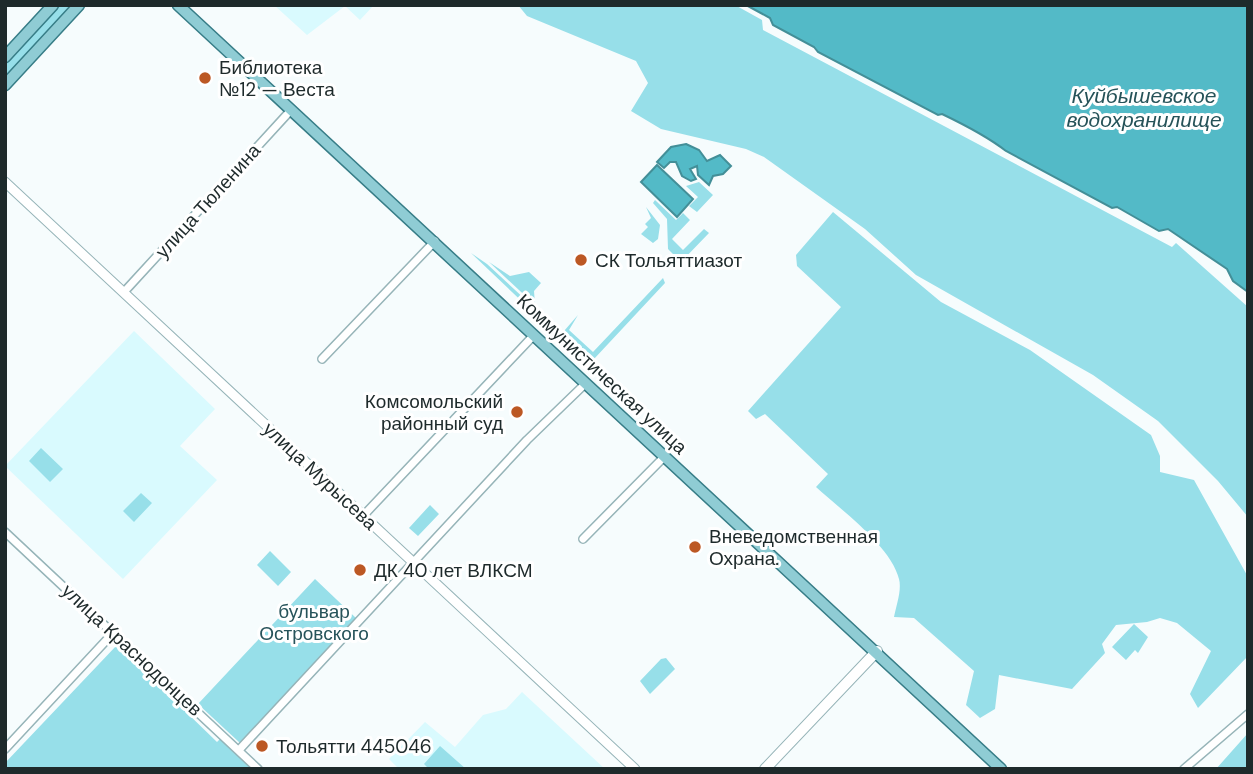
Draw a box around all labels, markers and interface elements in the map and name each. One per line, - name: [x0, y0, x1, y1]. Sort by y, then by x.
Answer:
- place label: Библиотека №12 — Веста: [219, 55, 335, 102]
- marker: Библиотека №12 — Веста: [197, 70, 213, 86]
- water label: Куйбышевское водохранилище: [1066, 82, 1222, 134]
- street label: улица Тюленина: [150, 138, 266, 264]
- place label: СК Тольяттиазот: [595, 248, 742, 273]
- marker: СК Тольяттиазот: [573, 252, 589, 268]
- street label: Коммунистическая улица: [511, 288, 693, 460]
- place label: Комсомольский районный суд: [365, 389, 503, 436]
- marker: Комсомольский районный суд: [509, 404, 525, 420]
- street label: улица Мурысева: [258, 417, 383, 536]
- place label: Вневедомственная Охрана.: [709, 524, 878, 571]
- marker: Вневедомственная Охрана.: [687, 539, 703, 555]
- place label: ДК 40 лет ВЛКСМ: [374, 558, 532, 583]
- marker: ДК 40 лет ВЛКСМ: [352, 562, 368, 578]
- street label: улица Краснодонцев: [57, 578, 207, 722]
- park label: бульвар Островского: [259, 599, 369, 646]
- place label: Тольятти 445046: [276, 734, 432, 759]
- marker: Тольятти 445046: [254, 738, 270, 754]

